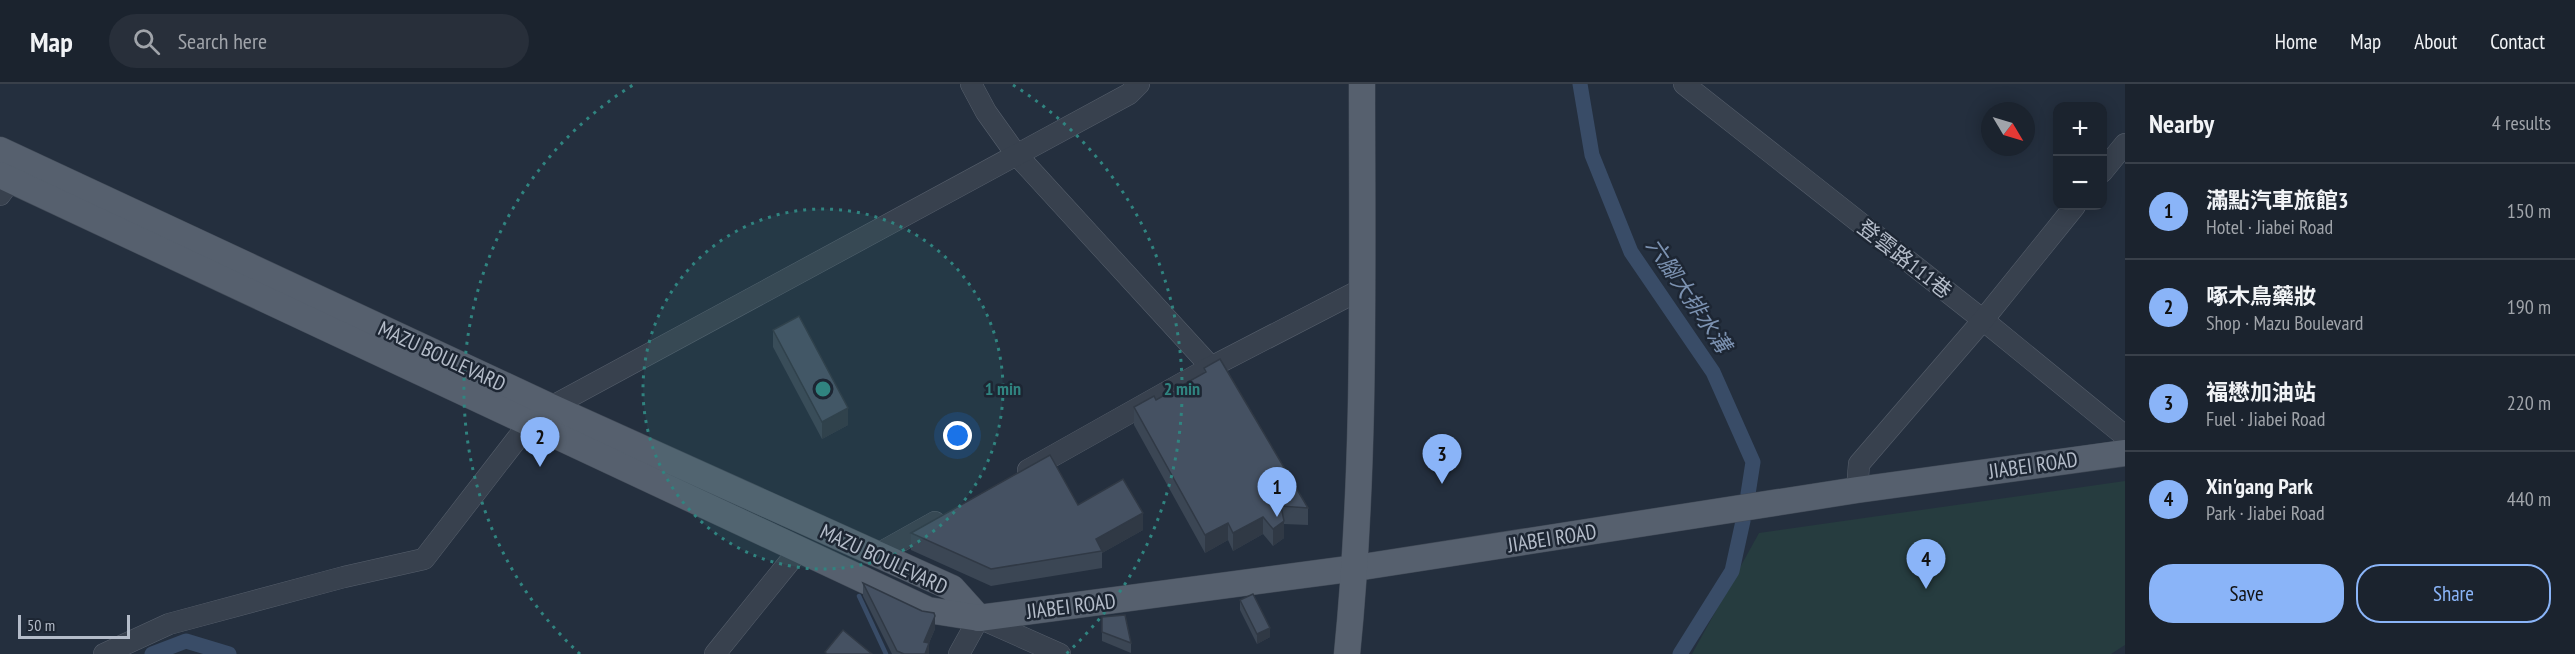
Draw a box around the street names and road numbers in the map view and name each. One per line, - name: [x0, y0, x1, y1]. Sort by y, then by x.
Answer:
- street label: 登雲路111巷: [1852, 214, 1958, 304]
- street label: MAZU BOULEVARD: [374, 315, 510, 397]
- street label: JIABEI ROAD: [1986, 445, 2079, 485]
- street label: MAZU BOULEVARD: [816, 518, 952, 600]
- street label: JIABEI ROAD: [1505, 518, 1598, 559]
- street label: JIABEI ROAD: [1024, 587, 1117, 625]

